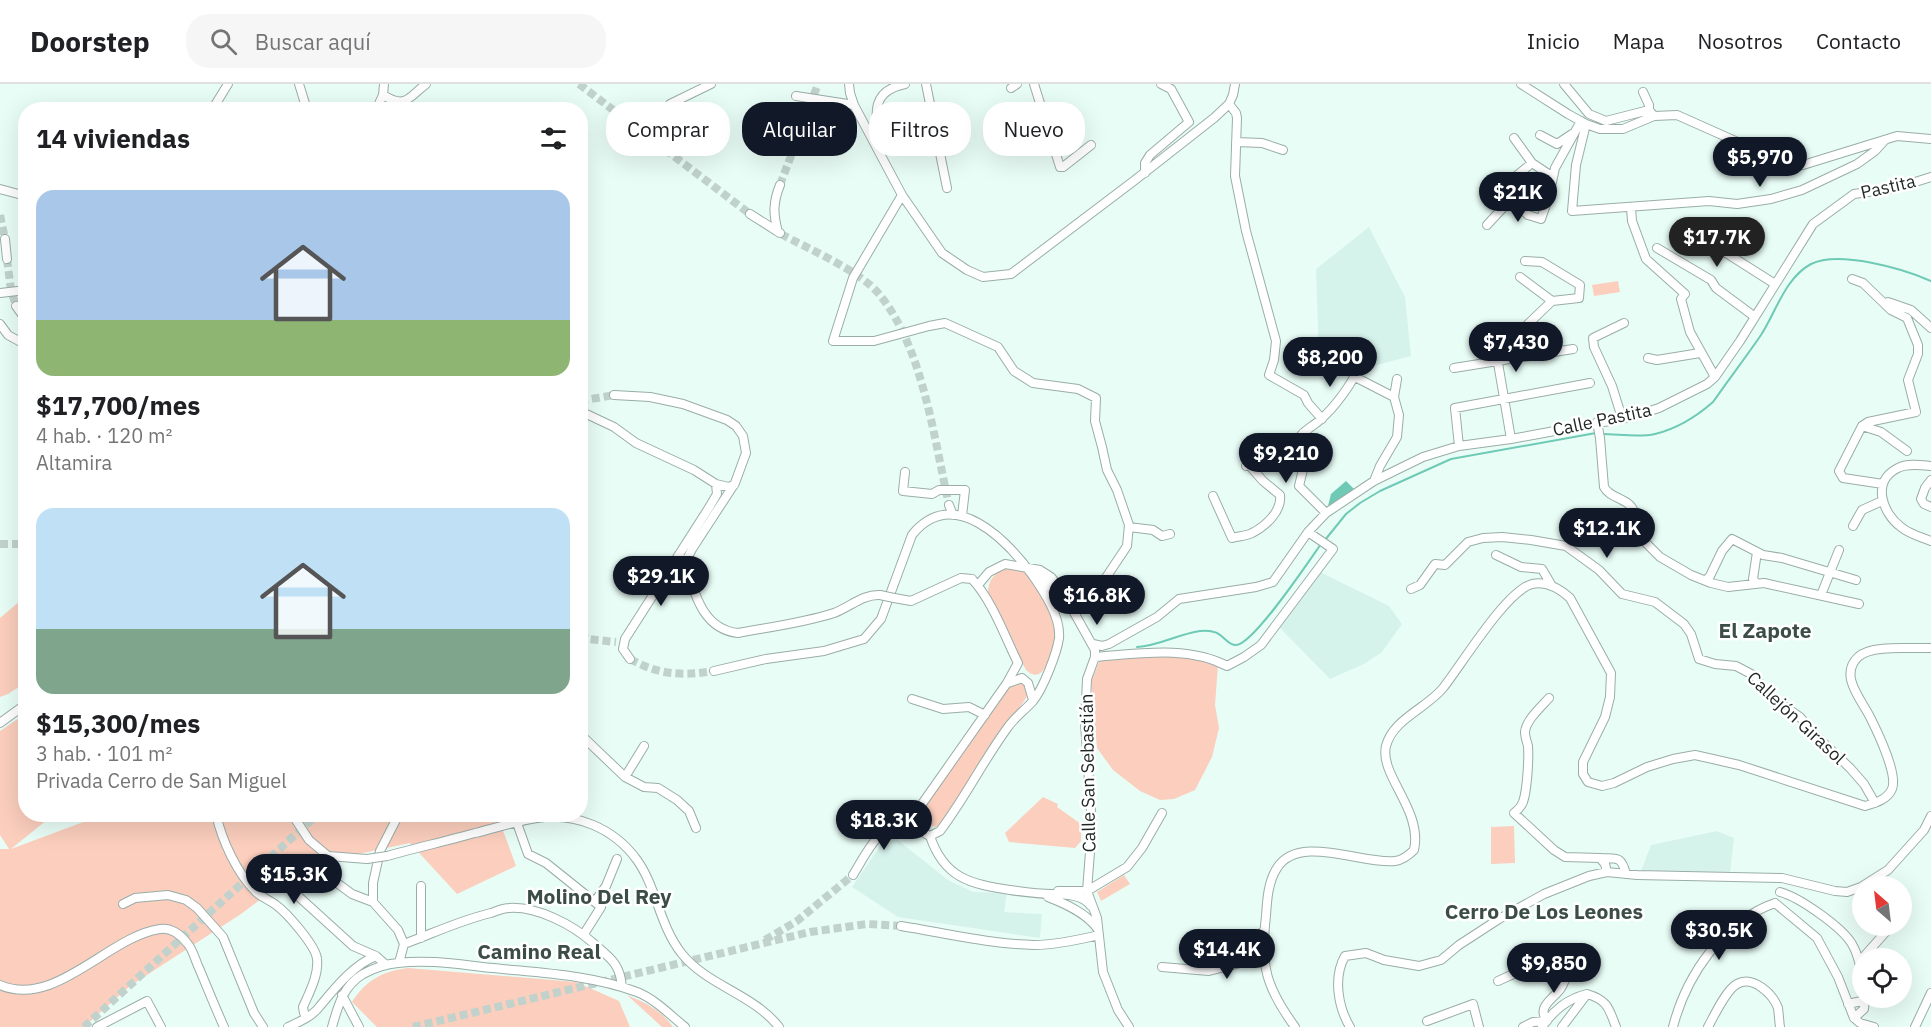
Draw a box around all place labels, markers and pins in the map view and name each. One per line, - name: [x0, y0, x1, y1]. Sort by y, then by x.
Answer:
- pin: $5,970: [1711, 137, 1809, 188]
- pin: $21K: [1482, 172, 1554, 223]
- pin: $17.7K: [1668, 217, 1766, 268]
- pin: $7,430: [1467, 322, 1565, 373]
- pin: $8,200: [1281, 337, 1379, 388]
- pin: $9,210: [1237, 433, 1335, 484]
- pin: $12.1K: [1558, 508, 1656, 559]
- pin: $29.1K: [612, 556, 710, 607]
- pin: $16.8K: [1048, 575, 1146, 626]
- pin: $18.3K: [835, 800, 933, 851]
- pin: $15.3K: [245, 854, 343, 905]
- pin: $30.5K: [1670, 910, 1768, 961]
- pin: $14.4K: [1178, 929, 1276, 980]
- pin: $9,850: [1505, 943, 1603, 994]

